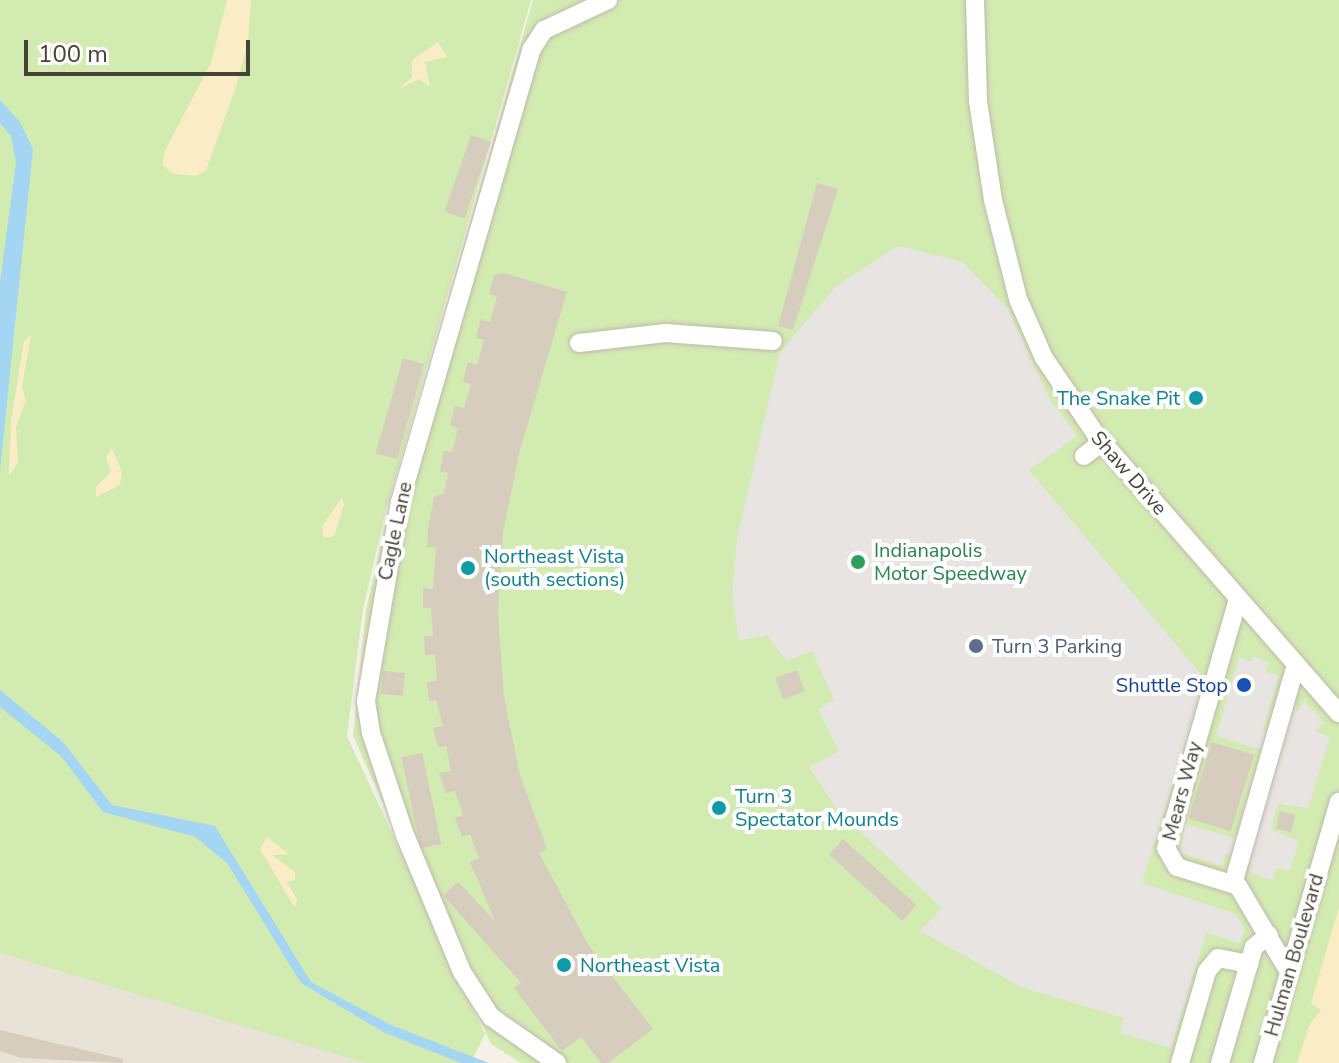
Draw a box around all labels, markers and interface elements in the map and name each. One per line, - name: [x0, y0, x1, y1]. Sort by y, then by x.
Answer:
- scale bar: [28, 24, 254, 74]
- text: 100 m: [38, 38, 108, 70]
- place label: The Snake Pit: [1057, 386, 1180, 410]
- marker: The Snake Pit: [1187, 389, 1205, 407]
- street label: Shaw Drive: [1086, 426, 1172, 520]
- street label: Cagle Lane: [373, 479, 417, 583]
- place label: Indianapolis Motor Speedway: [874, 538, 1027, 585]
- place label: Northeast Vista (south sections): [484, 544, 625, 591]
- marker: Indianapolis Motor Speedway: [849, 553, 867, 571]
- marker: Northeast Vista (south sections): [459, 559, 477, 577]
- place label: Turn 3 Parking: [992, 634, 1122, 658]
- marker: Turn 3 Parking: [967, 637, 985, 655]
- place label: Shuttle Stop: [1116, 673, 1228, 697]
- marker: Shuttle Stop: [1235, 676, 1253, 694]
- street label: Mears Way: [1157, 739, 1207, 843]
- place label: Turn 3 Spectator Mounds: [735, 784, 899, 831]
- marker: Turn 3 Spectator Mounds: [710, 799, 728, 817]
- street label: Hulman Boulevard: [1259, 871, 1329, 1039]
- place label: Northeast Vista: [580, 953, 720, 977]
- marker: Northeast Vista: [555, 956, 573, 974]

